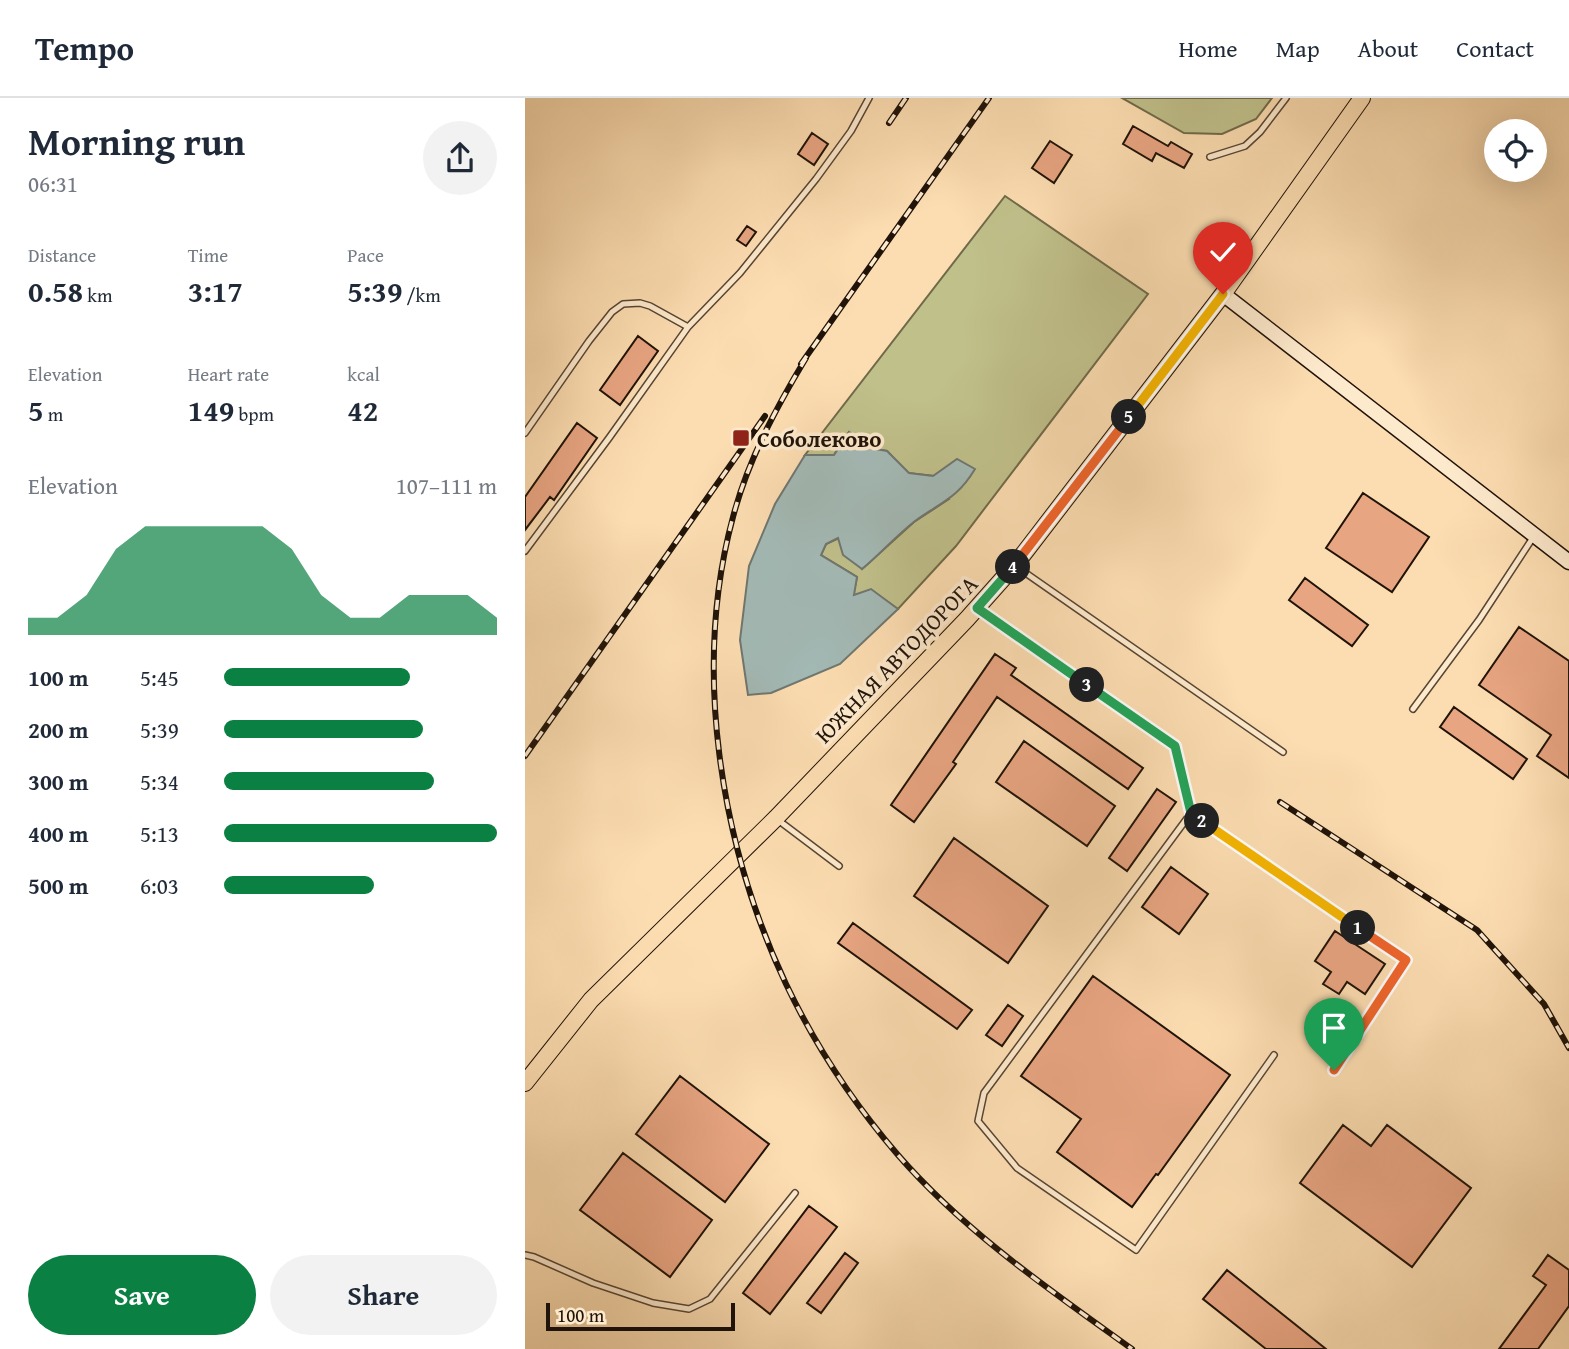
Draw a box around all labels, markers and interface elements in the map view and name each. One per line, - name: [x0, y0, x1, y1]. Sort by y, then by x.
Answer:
- text: Tempo: [35, 24, 134, 72]
- text: Home: [1179, 31, 1238, 66]
- text: Map: [1276, 31, 1320, 66]
- text: About: [1358, 31, 1418, 66]
- text: Contact: [1456, 31, 1534, 66]
- text: Morning run: [28, 113, 245, 169]
- map controls: [1484, 119, 1547, 182]
- button: locate: [1484, 119, 1547, 182]
- button: share: [423, 121, 497, 195]
- text: 06:31: [28, 167, 78, 200]
- pin: [1193, 222, 1253, 294]
- icon: check: [1204, 233, 1242, 271]
- text: Distance: [28, 241, 96, 269]
- text: Time: [188, 241, 228, 269]
- text: Pace: [347, 241, 384, 269]
- text: 0.58: [28, 269, 83, 313]
- text: 3:17: [188, 269, 243, 313]
- text: 5:39: [347, 269, 402, 313]
- text: km: [83, 281, 112, 309]
- text: /km: [402, 281, 441, 309]
- text: Elevation: [28, 360, 102, 388]
- text: Heart rate: [188, 360, 269, 388]
- text: kcal: [347, 360, 380, 388]
- text: 5: [28, 388, 44, 432]
- text: 149: [188, 388, 234, 432]
- text: 42: [347, 388, 378, 432]
- text: m: [44, 400, 63, 428]
- text: bpm: [234, 400, 274, 428]
- pin: 5: [1111, 400, 1147, 434]
- text: 5: [1124, 402, 1133, 430]
- place label: Соболеково: [757, 422, 882, 455]
- marker: Соболеково: [731, 428, 751, 448]
- text: Elevation: [28, 469, 118, 502]
- text: 107–111 m: [396, 469, 497, 502]
- pin: 4: [995, 550, 1030, 584]
- text: 4: [1008, 552, 1017, 580]
- street label: ЮЖНАЯ АВТОДОРОГА: [807, 568, 985, 750]
- text: 100 m: [28, 661, 89, 694]
- text: 5:45: [140, 661, 179, 694]
- pin: 3: [1069, 668, 1105, 702]
- text: 3: [1082, 670, 1091, 698]
- text: 200 m: [28, 713, 89, 746]
- text: 5:39: [140, 713, 179, 746]
- text: 300 m: [28, 765, 89, 798]
- text: 5:34: [140, 765, 179, 798]
- pin: 2: [1185, 804, 1219, 838]
- text: 2: [1197, 806, 1206, 834]
- text: 400 m: [28, 817, 89, 850]
- text: 5:13: [140, 817, 179, 850]
- text: 500 m: [28, 869, 89, 902]
- text: 6:03: [140, 869, 179, 902]
- pin: 1: [1341, 910, 1375, 946]
- text: 1: [1353, 913, 1362, 941]
- pin: [1304, 998, 1364, 1070]
- icon: arrive: [1315, 1009, 1353, 1047]
- button: Save: [28, 1255, 256, 1335]
- button: Share: [270, 1255, 497, 1335]
- scale bar: [546, 1300, 735, 1332]
- text: 100 m: [557, 1301, 604, 1329]

